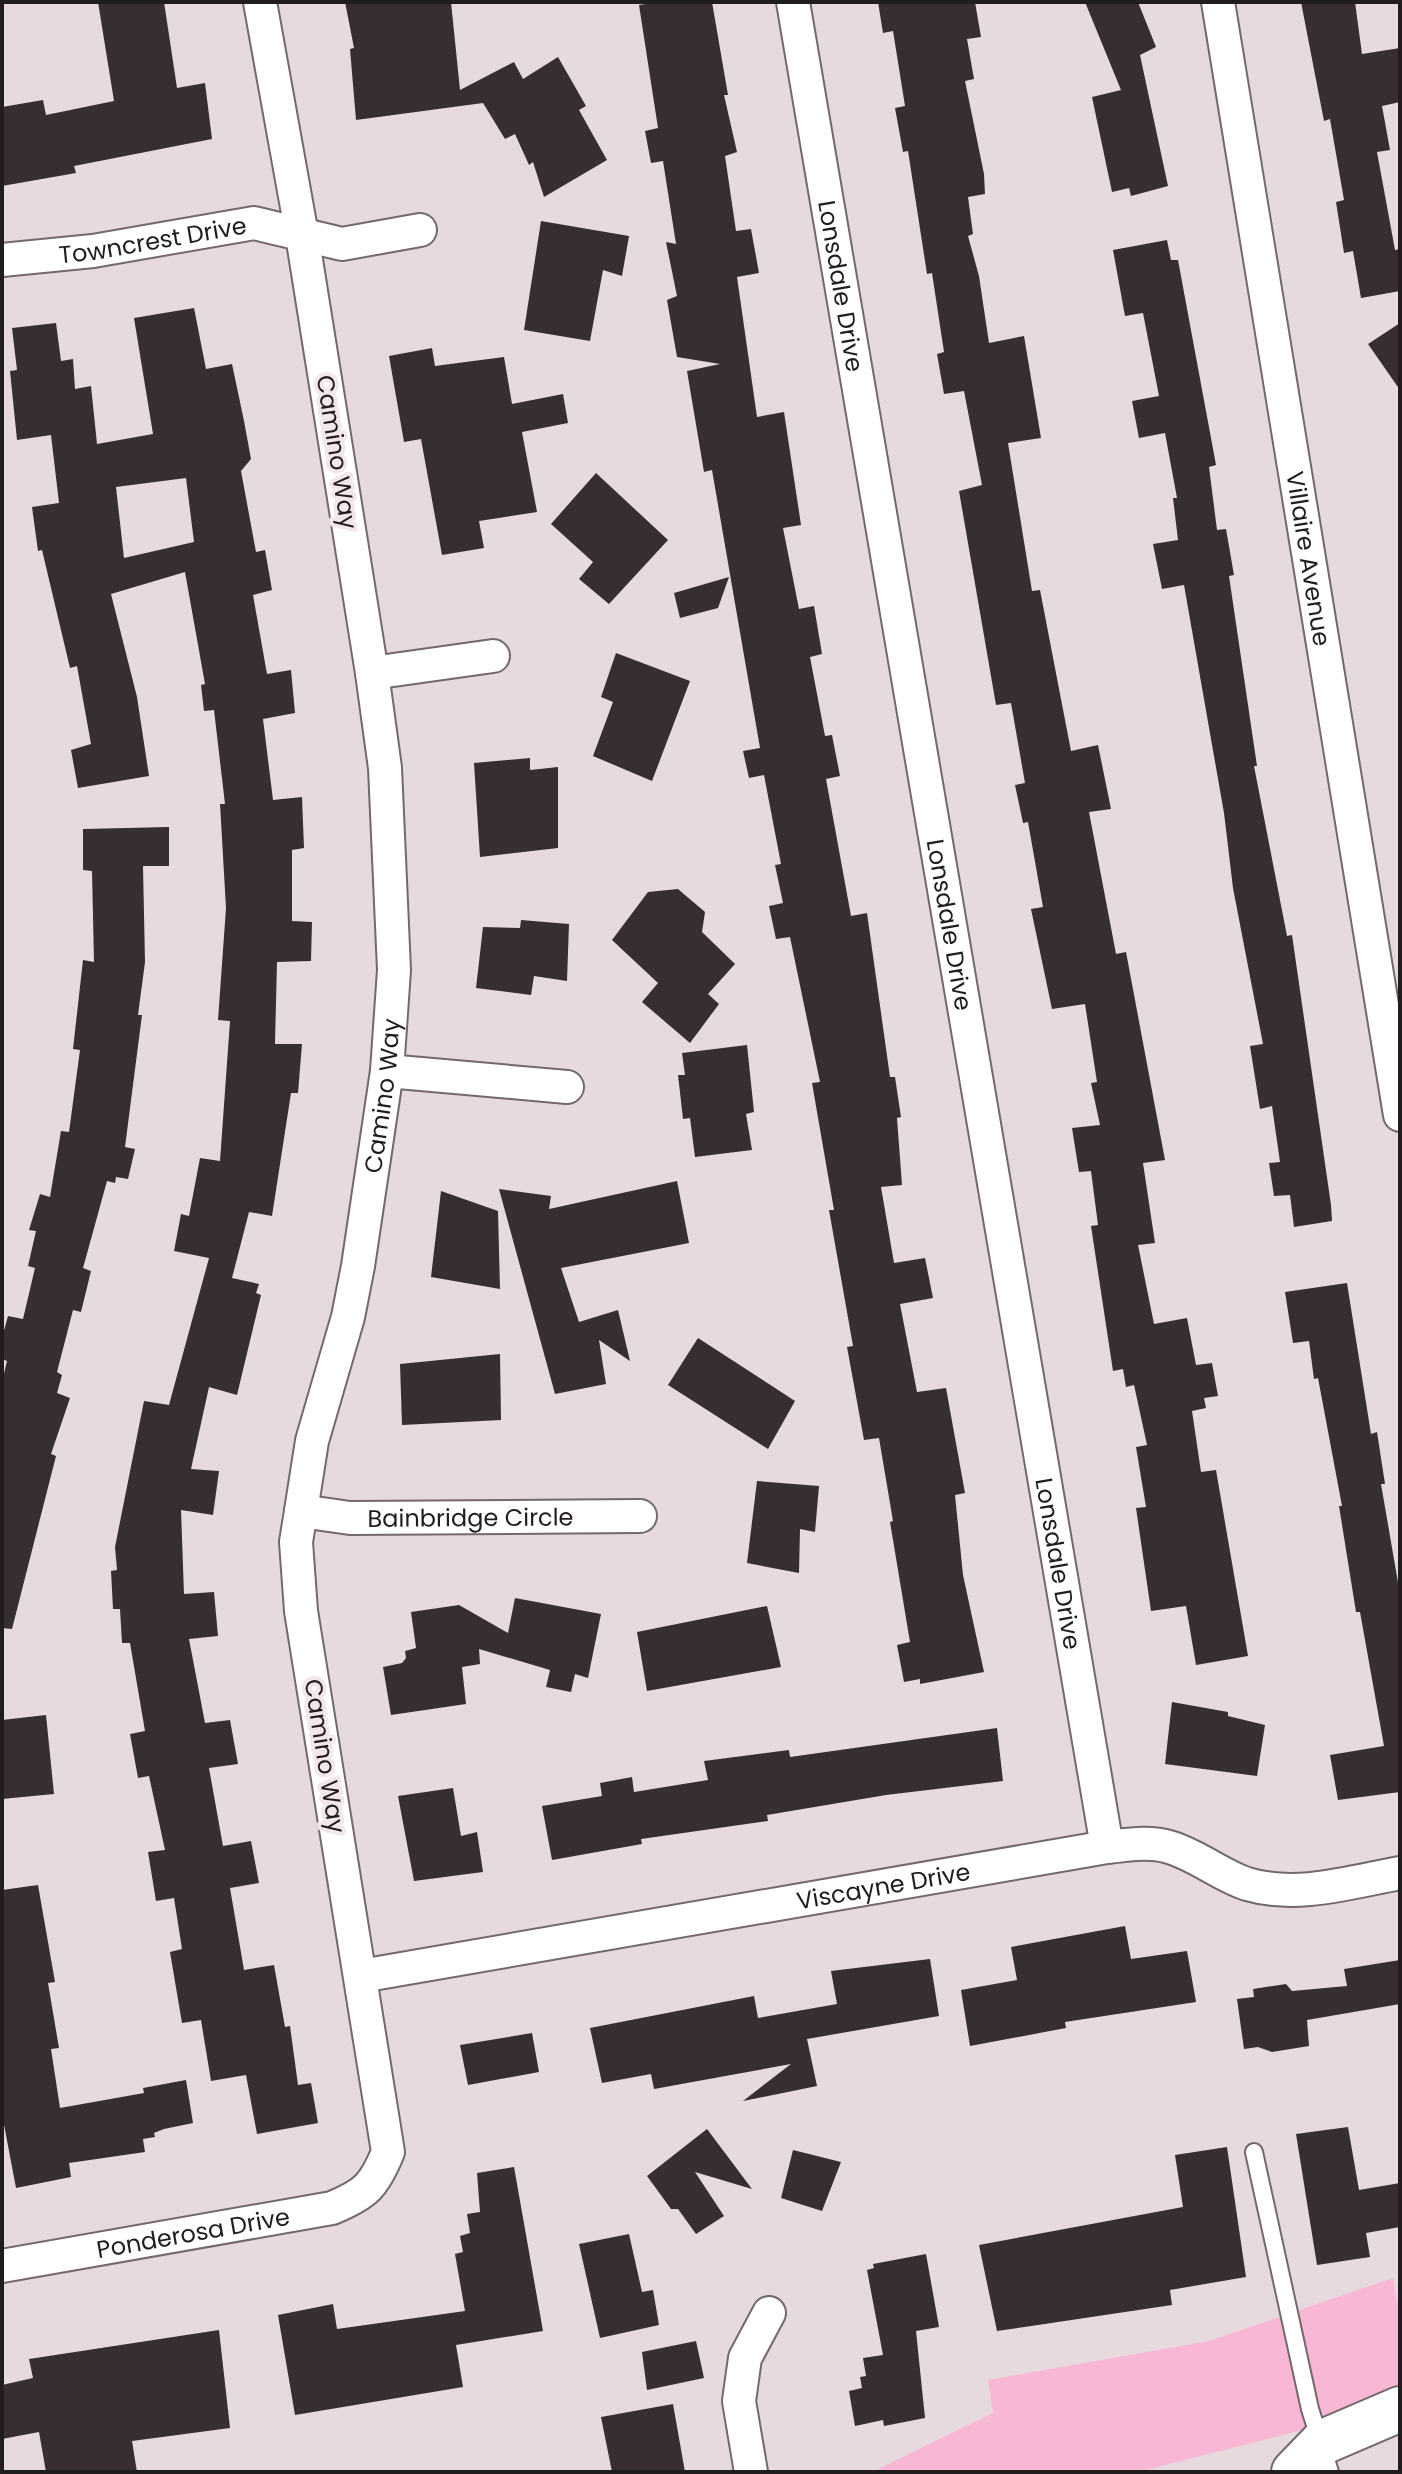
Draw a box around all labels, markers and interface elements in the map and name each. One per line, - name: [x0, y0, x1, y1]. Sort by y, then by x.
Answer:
- street label: Lonsdale Drive: [810, 198, 872, 374]
- street label: Towncrest Drive: [57, 208, 249, 271]
- street label: Camino Way: [309, 373, 366, 532]
- street label: Villaire Avenue: [1279, 469, 1339, 648]
- street label: Lonsdale Drive: [919, 836, 981, 1013]
- street label: Camino Way: [356, 1017, 407, 1175]
- street label: Lonsdale Drive: [1028, 1475, 1090, 1652]
- street label: Bainbridge Circle: [367, 1500, 574, 1534]
- street label: Camino Way: [297, 1677, 354, 1836]
- street label: Viscayne Drive: [794, 1854, 973, 1917]
- street label: Ponderosa Drive: [94, 2199, 292, 2266]

